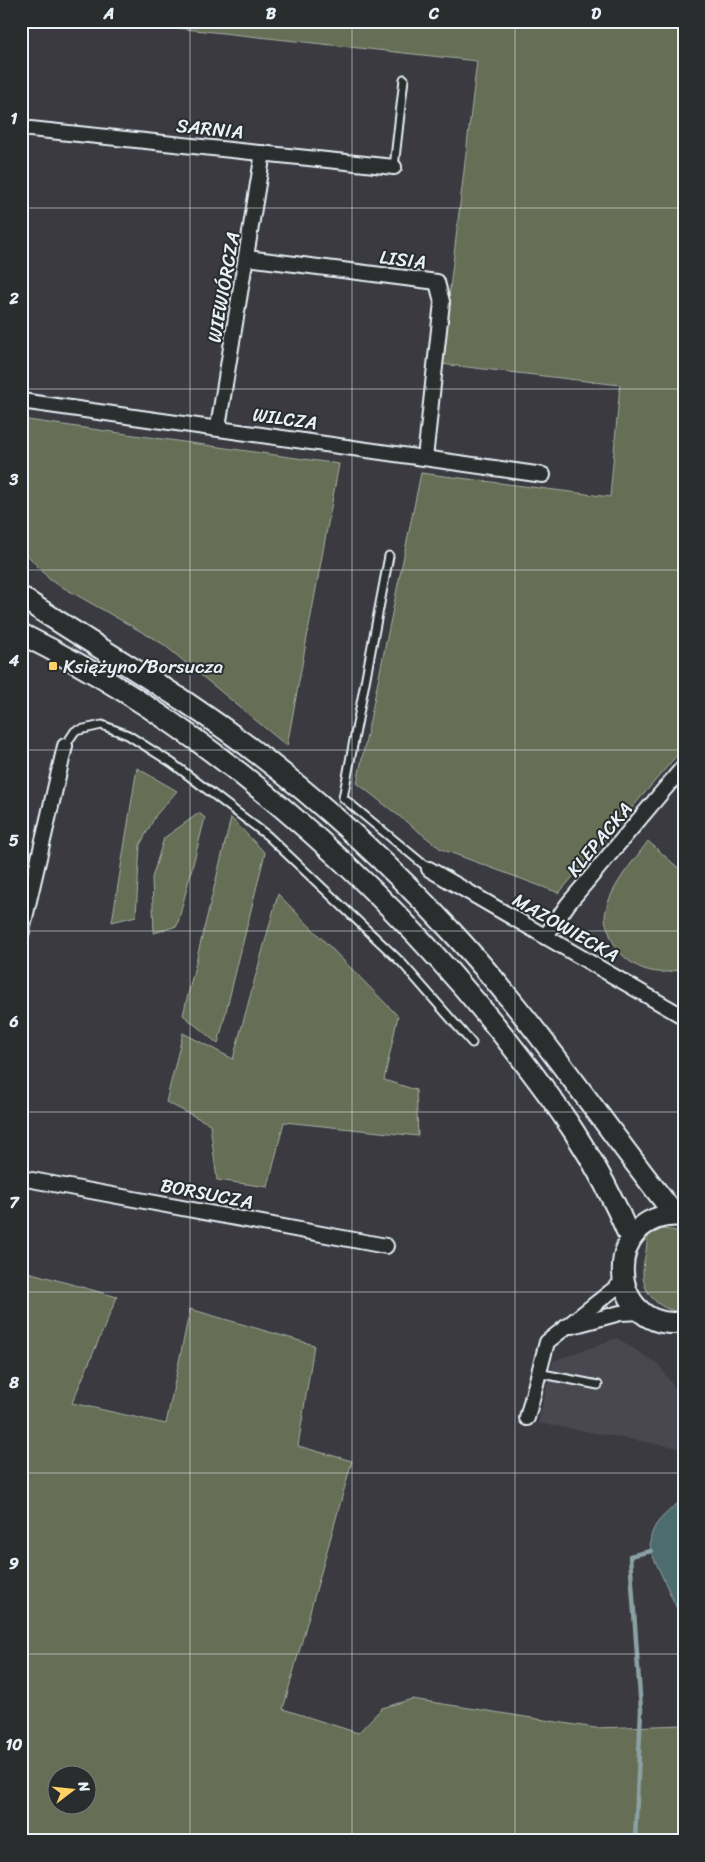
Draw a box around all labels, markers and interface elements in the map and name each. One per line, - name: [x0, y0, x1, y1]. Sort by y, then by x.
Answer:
- text: A: [103, 0, 114, 28]
- text: B: [266, 0, 277, 28]
- text: C: [428, 0, 440, 28]
- text: D: [591, 0, 601, 28]
- text: 1: [11, 104, 18, 133]
- street label: SARNIA: [175, 109, 245, 148]
- street label: WIEWIÓRCZA: [197, 229, 249, 345]
- street label: LISIA: [378, 240, 428, 279]
- text: 2: [8, 284, 19, 313]
- street label: WILCZA: [251, 398, 319, 439]
- text: 3: [9, 465, 19, 494]
- text: 4: [8, 646, 19, 675]
- place label: Księżyno/Borsucza: [63, 650, 223, 683]
- marker: Księżyno/Borsucza: [47, 660, 59, 672]
- street label: KLEPACKA: [558, 794, 641, 884]
- text: 5: [9, 826, 19, 855]
- street label: MAZOWIECKA: [506, 883, 625, 971]
- text: 6: [8, 1007, 19, 1036]
- street label: BORSUCZA: [158, 1168, 256, 1219]
- text: 7: [9, 1188, 20, 1217]
- text: 8: [8, 1368, 19, 1397]
- text: 9: [9, 1549, 19, 1578]
- text: 10: [6, 1730, 22, 1759]
- north arrow: [48, 1764, 98, 1814]
- text: N: [70, 1777, 97, 1795]

